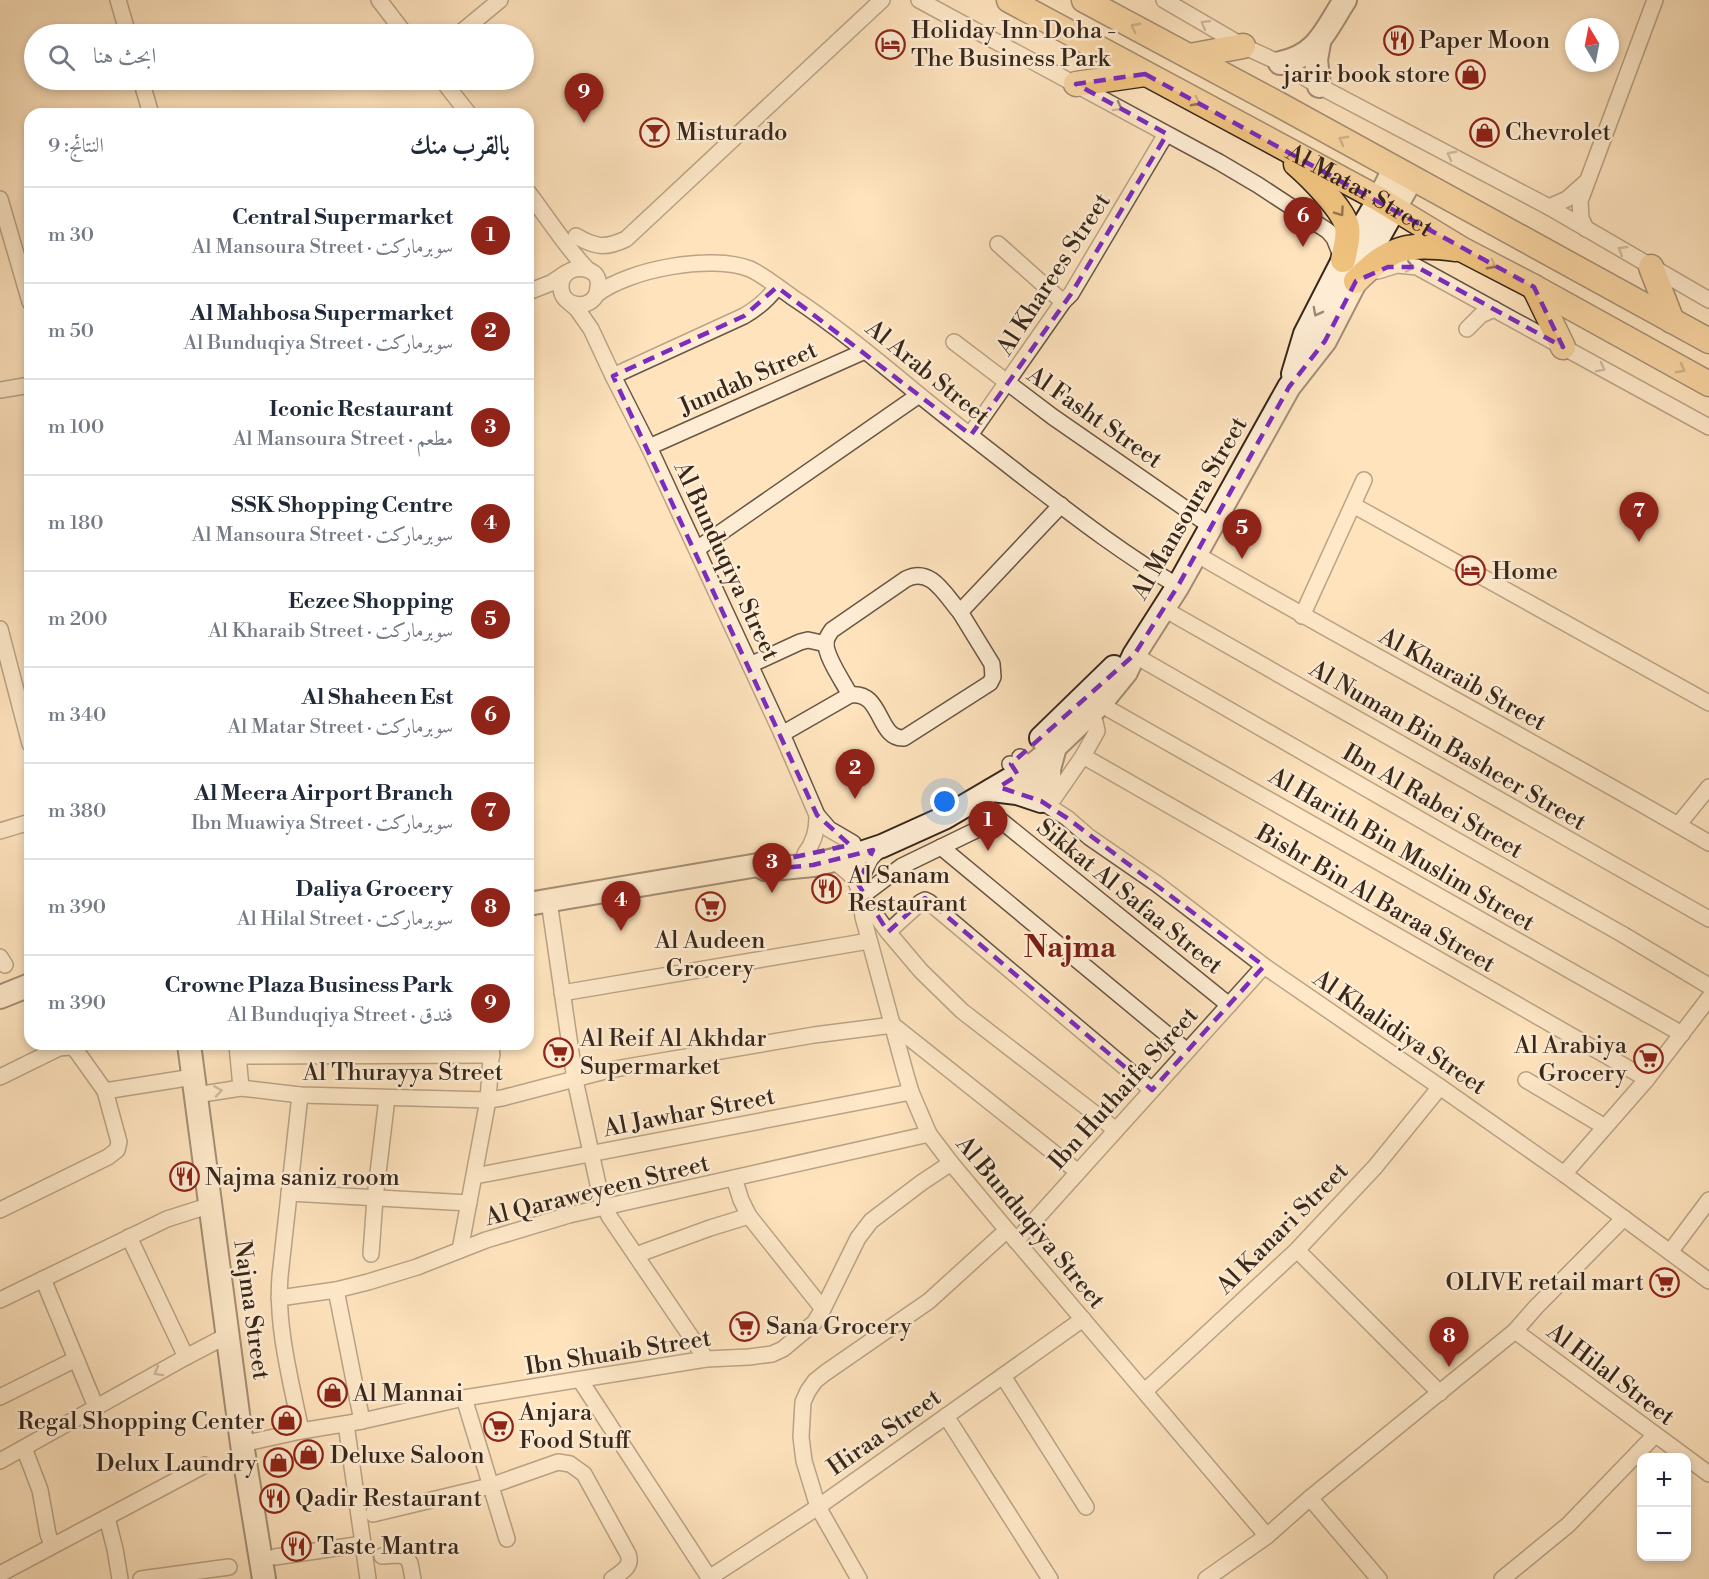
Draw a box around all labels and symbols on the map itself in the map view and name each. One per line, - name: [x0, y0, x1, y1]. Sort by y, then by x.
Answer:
- place label: Holiday Inn Doha - The Business Park: [911, 16, 1117, 74]
- north arrow: [1565, 18, 1619, 72]
- one-way arrow: [1201, 20, 1212, 31]
- one-way arrow: [1131, 23, 1141, 34]
- restaurant icon: Paper Moon: [1382, 24, 1414, 56]
- place label: Paper Moon: [1419, 26, 1550, 56]
- hotel icon: Holiday Inn Doha - The Business Park: [874, 28, 906, 60]
- shop icon: jarir book store: [1455, 58, 1487, 90]
- place label: jarir book store: [1281, 60, 1450, 90]
- pin: 9: [564, 74, 604, 123]
- one-way arrow: [1190, 95, 1201, 106]
- one-way arrow: [1112, 100, 1122, 111]
- bar icon: Misturado: [639, 116, 671, 148]
- shop icon: Chevrolet: [1468, 116, 1500, 148]
- place label: Misturado: [676, 118, 788, 148]
- place label: Chevrolet: [1505, 118, 1612, 148]
- one-way arrow: [1339, 136, 1349, 147]
- street label: Al Matar Street: [1280, 137, 1439, 244]
- one-way arrow: [1447, 151, 1458, 162]
- street label: Al Kharees Street: [990, 187, 1118, 362]
- pin: 6: [1284, 198, 1322, 247]
- one-way arrow: [1333, 206, 1344, 217]
- one-way arrow: [1618, 246, 1628, 257]
- one-way arrow: [1486, 257, 1497, 269]
- one-way arrow: [1405, 260, 1415, 273]
- one-way arrow: [1312, 306, 1324, 317]
- street label: Al Arab Street: [858, 313, 996, 432]
- street label: Jundab Street: [674, 335, 822, 423]
- street label: Al Fasht Street: [1020, 360, 1168, 476]
- one-way arrow: [1595, 361, 1605, 372]
- one-way arrow: [1675, 362, 1685, 373]
- street label: Al Mansoura Street: [1125, 411, 1255, 606]
- street label: Al Bunduqiya Street: [666, 456, 786, 666]
- pin: 7: [1620, 492, 1658, 542]
- pin: 5: [1222, 510, 1262, 559]
- hotel icon: Home: [1455, 555, 1487, 587]
- place label: Home: [1492, 557, 1558, 587]
- street label: Al Kharaib Street: [1373, 621, 1552, 738]
- street label: Al Numan Bin Basheer Street: [1303, 654, 1592, 838]
- street label: Ibn Al Rabei Street: [1337, 738, 1529, 866]
- pin: 2: [836, 750, 874, 799]
- street label: Al Harith Bin Muslim Street: [1262, 761, 1540, 939]
- your location: [930, 787, 959, 816]
- pin: 1: [968, 802, 1008, 851]
- street label: Sikkat Al Safaa Street: [1030, 813, 1229, 981]
- street label: Bishr Bin Al Baraa Street: [1250, 818, 1501, 980]
- pin: 3: [752, 844, 792, 893]
- place label: Al Sanam Restaurant: [847, 861, 968, 919]
- restaurant icon: Al Sanam Restaurant: [811, 873, 843, 905]
- pin: 4: [602, 882, 640, 931]
- supermarket icon: Al Audeen Grocery: [694, 891, 726, 923]
- place label: Al Audeen Grocery: [654, 926, 765, 984]
- district label: Najma: [1024, 929, 1117, 967]
- street label: Al Khalidiya Street: [1306, 963, 1492, 1102]
- street label: Ibn Huthaifa Street: [1043, 1001, 1205, 1176]
- place label: Al Reif Al Akhdar Supermarket: [579, 1024, 767, 1082]
- place label: Al Arabiya Grocery: [1513, 1031, 1628, 1089]
- supermarket icon: Al Reif Al Akhdar Supermarket: [543, 1036, 575, 1068]
- supermarket icon: Al Arabiya Grocery: [1632, 1043, 1664, 1075]
- street label: Al Thurayya Street: [302, 1058, 504, 1088]
- street label: Al Jawhar Street: [600, 1082, 778, 1145]
- one-way arrow: [213, 1085, 223, 1098]
- street label: Al Bunduqiya Street: [949, 1129, 1112, 1316]
- street label: Al Qaraweyeen Street: [481, 1148, 713, 1234]
- street label: Al Kanari Street: [1210, 1156, 1355, 1302]
- restaurant icon: Najma saniz room: [168, 1161, 200, 1193]
- place label: Najma saniz room: [205, 1163, 400, 1193]
- street label: Najma Street: [226, 1238, 276, 1382]
- supermarket icon: OLIVE retail mart: [1649, 1266, 1681, 1298]
- place label: OLIVE retail mart: [1446, 1268, 1644, 1298]
- supermarket icon: Sana Grocery: [729, 1310, 761, 1342]
- place label: Sana Grocery: [766, 1312, 912, 1342]
- street label: Al Hilal Street: [1540, 1316, 1681, 1433]
- pin: 8: [1430, 1318, 1468, 1367]
- street label: Ibn Shuaib Street: [523, 1323, 714, 1382]
- one-way arrow: [154, 1365, 164, 1377]
- shop icon: Al Mannai: [316, 1377, 348, 1409]
- place label: Al Mannai: [352, 1379, 464, 1409]
- street label: Hiraa Street: [822, 1382, 948, 1483]
- place label: Anjara Food Stuff: [518, 1398, 632, 1456]
- shop icon: Regal Shopping Center: [270, 1405, 302, 1437]
- place label: Regal Shopping Center: [17, 1407, 265, 1437]
- supermarket icon: Anjara Food Stuff: [482, 1410, 514, 1442]
- shop icon: Deluxe Saloon: [293, 1439, 325, 1471]
- place label: Deluxe Saloon: [330, 1441, 485, 1471]
- shop icon: Delux Laundry: [262, 1447, 294, 1479]
- place label: Delux Laundry: [96, 1449, 257, 1479]
- restaurant icon: Qadir Restaurant: [258, 1482, 290, 1514]
- place label: Qadir Restaurant: [295, 1484, 482, 1514]
- restaurant icon: Taste Mantra: [280, 1530, 312, 1562]
- place label: Taste Mantra: [317, 1532, 460, 1562]

